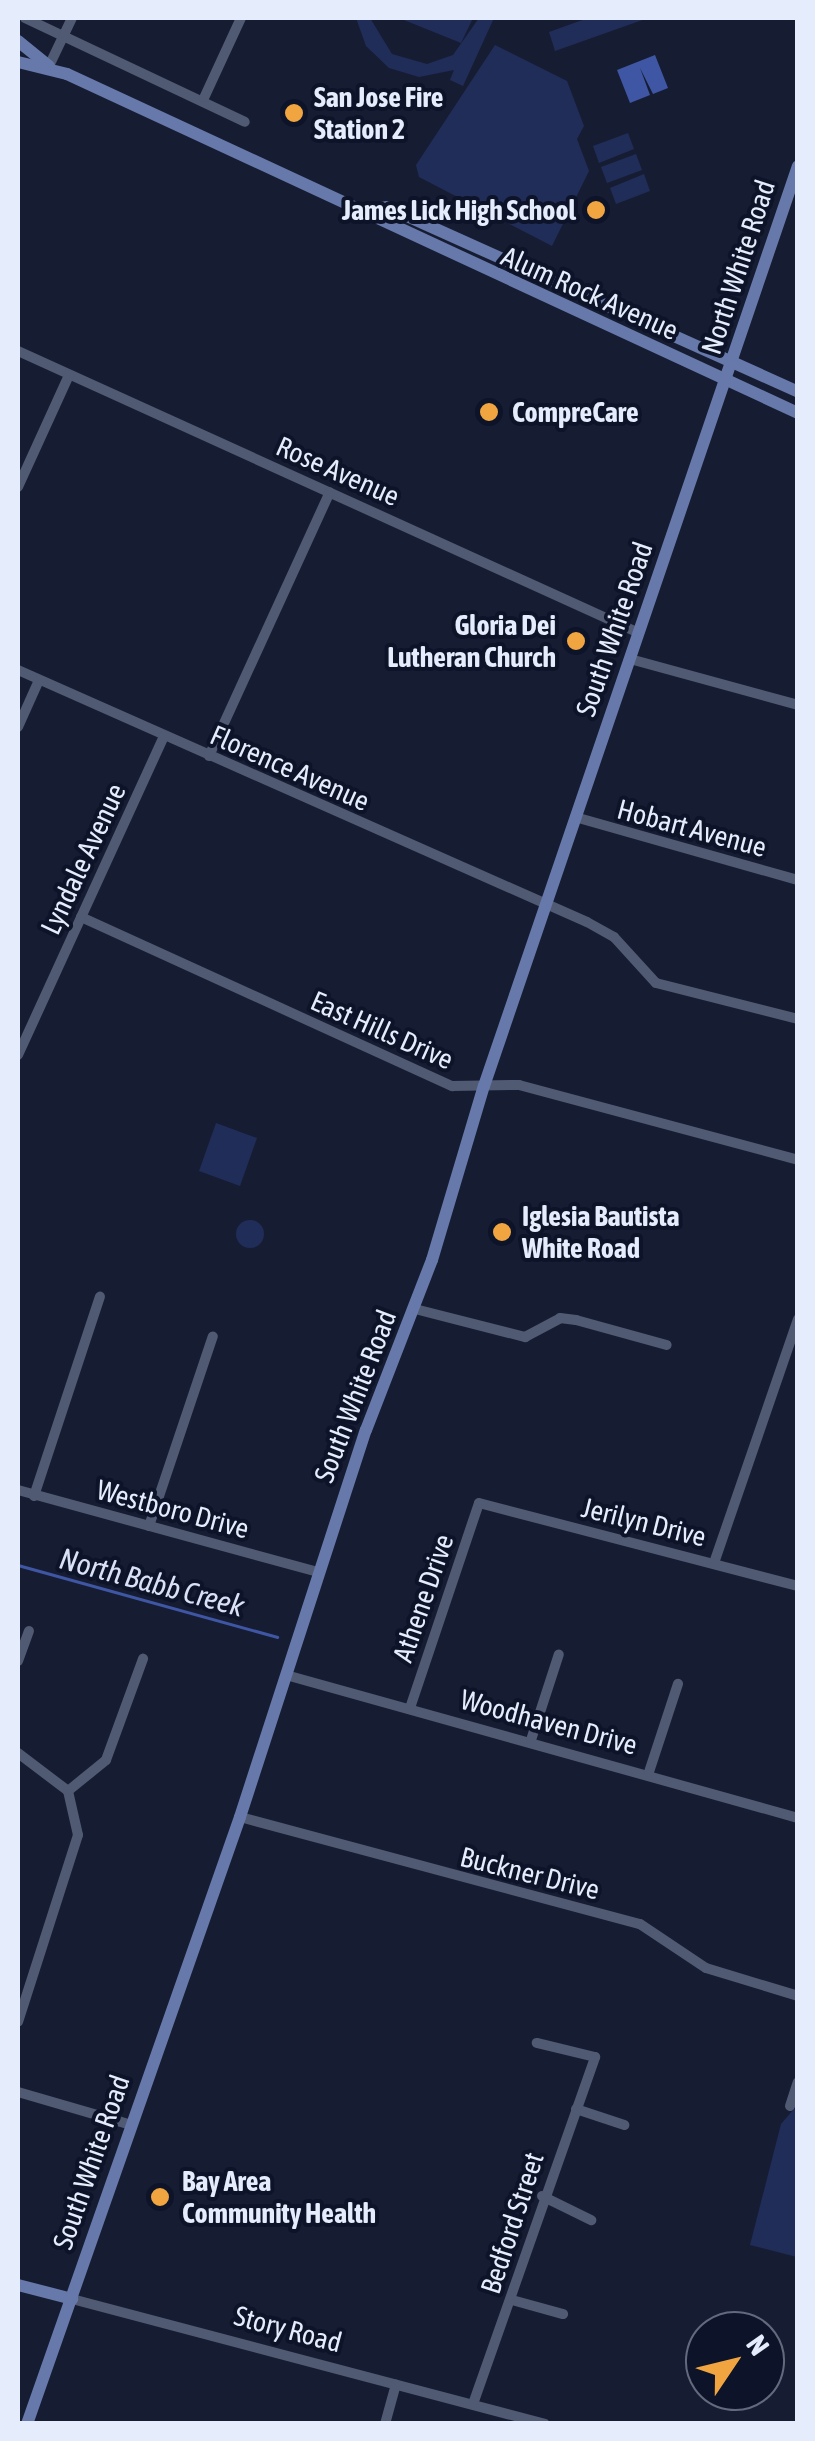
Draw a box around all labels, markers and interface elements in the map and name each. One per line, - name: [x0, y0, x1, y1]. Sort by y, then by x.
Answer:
- place label: San Jose Fire Station 2: [314, 80, 443, 146]
- marker: San Jose Fire Station 2: [283, 102, 305, 124]
- street label: North White Road: [694, 176, 782, 358]
- place label: James Lick High School: [342, 193, 576, 227]
- marker: James Lick High School: [585, 199, 607, 221]
- street label: Alum Rock Avenue: [496, 239, 684, 347]
- place label: CompreCare: [512, 395, 639, 429]
- marker: CompreCare: [476, 399, 502, 425]
- street label: Rose Avenue: [271, 429, 405, 513]
- street label: South White Road: [568, 537, 660, 721]
- place label: Gloria Dei Lutheran Church: [387, 608, 556, 674]
- marker: Gloria Dei Lutheran Church: [565, 630, 587, 652]
- street label: Florence Avenue: [205, 718, 375, 818]
- street label: Lyndale Avenue: [33, 778, 133, 940]
- street label: Hobart Avenue: [614, 792, 770, 864]
- street label: East Hills Drive: [306, 984, 458, 1076]
- place label: Iglesia Bautista White Road: [522, 1199, 679, 1265]
- marker: Iglesia Bautista White Road: [491, 1221, 513, 1243]
- street label: South White Road: [307, 1305, 403, 1487]
- street label: Westboro Drive: [93, 1473, 253, 1545]
- street label: Jerilyn Drive: [578, 1490, 710, 1554]
- street label: Athene Drive: [386, 1530, 460, 1666]
- water label: North Babb Creek: [56, 1540, 248, 1624]
- street label: Woodhaven Drive: [457, 1682, 641, 1762]
- street label: Buckner Drive: [457, 1839, 603, 1907]
- street label: South White Road: [45, 2070, 137, 2254]
- street label: Bedford Street: [473, 2148, 551, 2298]
- place label: Bay Area Community Health: [182, 2164, 376, 2230]
- marker: Bay Area Community Health: [147, 2184, 173, 2210]
- street label: Story Road: [231, 2299, 345, 2359]
- north arrow: [685, 2311, 785, 2411]
- text: N: [740, 2329, 776, 2361]

